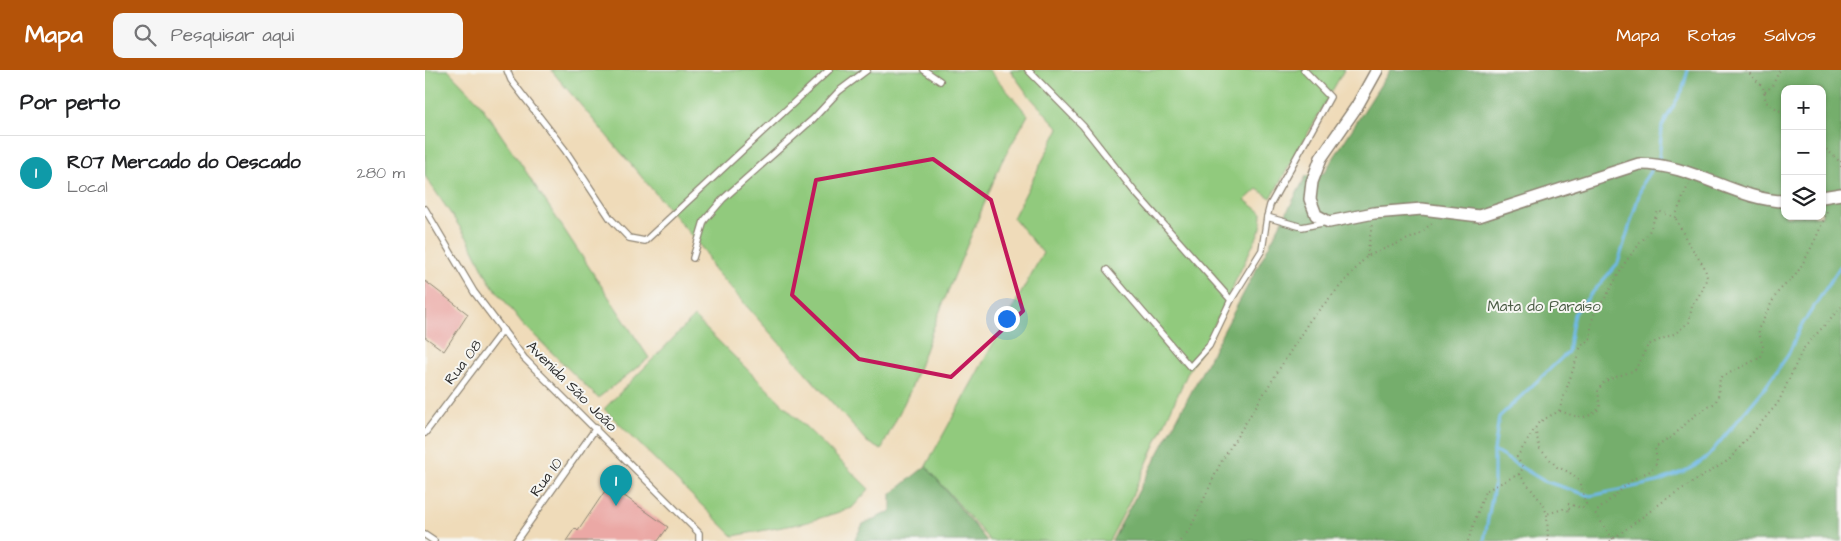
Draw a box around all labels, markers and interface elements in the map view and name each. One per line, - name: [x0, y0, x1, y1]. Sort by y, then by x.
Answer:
- search box: [113, 13, 463, 58]
- text: Mapa: [25, 18, 83, 52]
- icon: search: [131, 21, 159, 49]
- text: Pesquisar aqui: [171, 22, 294, 49]
- text: Mapa: [1616, 23, 1660, 48]
- text: Rotas: [1688, 23, 1736, 48]
- text: Salvos: [1764, 23, 1816, 48]
- map controls: [1781, 85, 1826, 220]
- button: +: [1781, 85, 1826, 130]
- text: Por perto: [20, 88, 120, 117]
- button: −: [1781, 130, 1826, 175]
- text: R07 Mercado do Oescado: [67, 149, 301, 176]
- text: 1: [35, 162, 37, 184]
- text: 280 m: [357, 162, 405, 184]
- button: layers: [1781, 175, 1826, 220]
- text: Local: [67, 176, 108, 198]
- park label: Mata do Paraíso: [1487, 296, 1601, 317]
- your location: [994, 306, 1020, 332]
- street label: Rua 08: [440, 335, 487, 389]
- street label: Avenida São João: [522, 336, 622, 437]
- street label: Rua 10: [525, 453, 568, 501]
- pin: 1: [600, 465, 632, 506]

